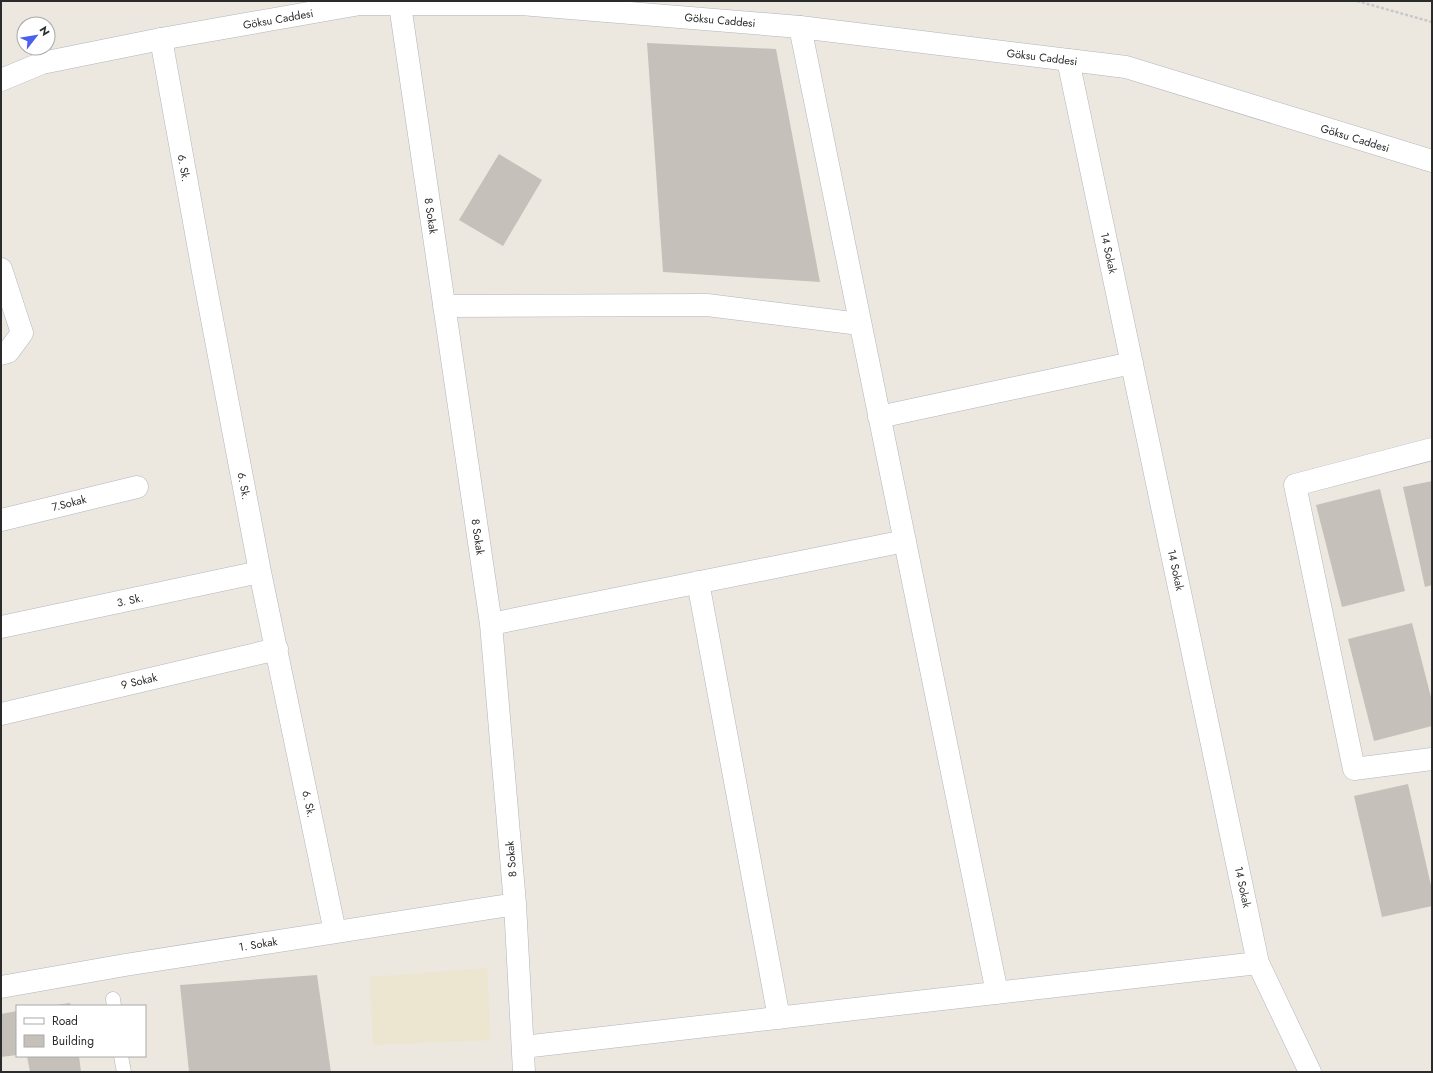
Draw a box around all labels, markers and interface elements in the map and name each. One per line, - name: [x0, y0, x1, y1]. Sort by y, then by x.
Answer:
- street label: Göksu Caddesi: [242, 5, 315, 33]
- street label: Göksu Caddesi: [684, 9, 756, 31]
- north arrow: [16, 16, 56, 56]
- text: N: [35, 23, 54, 39]
- street label: Göksu Caddesi: [1006, 45, 1078, 69]
- street label: Göksu Caddesi: [1319, 120, 1392, 156]
- street label: 6. Sk.: [174, 153, 194, 183]
- street label: 8 Sokak: [421, 197, 441, 235]
- street label: 14 Sokak: [1097, 231, 1121, 275]
- street label: 6. Sk.: [234, 471, 254, 501]
- street label: 7.Sokak: [50, 491, 88, 515]
- street label: 8 Sokak: [468, 518, 488, 556]
- street label: 14 Sokak: [1164, 548, 1188, 592]
- street label: 3. Sk.: [115, 589, 145, 611]
- street label: 9 Sokak: [119, 669, 159, 693]
- street label: 6. Sk.: [298, 789, 320, 819]
- street label: 8 Sokak: [501, 840, 521, 878]
- street label: 14 Sokak: [1231, 865, 1255, 909]
- street label: 1. Sokak: [238, 933, 278, 955]
- legend: [16, 1005, 146, 1057]
- text: Road: [52, 1012, 78, 1030]
- text: Building: [52, 1032, 94, 1050]

